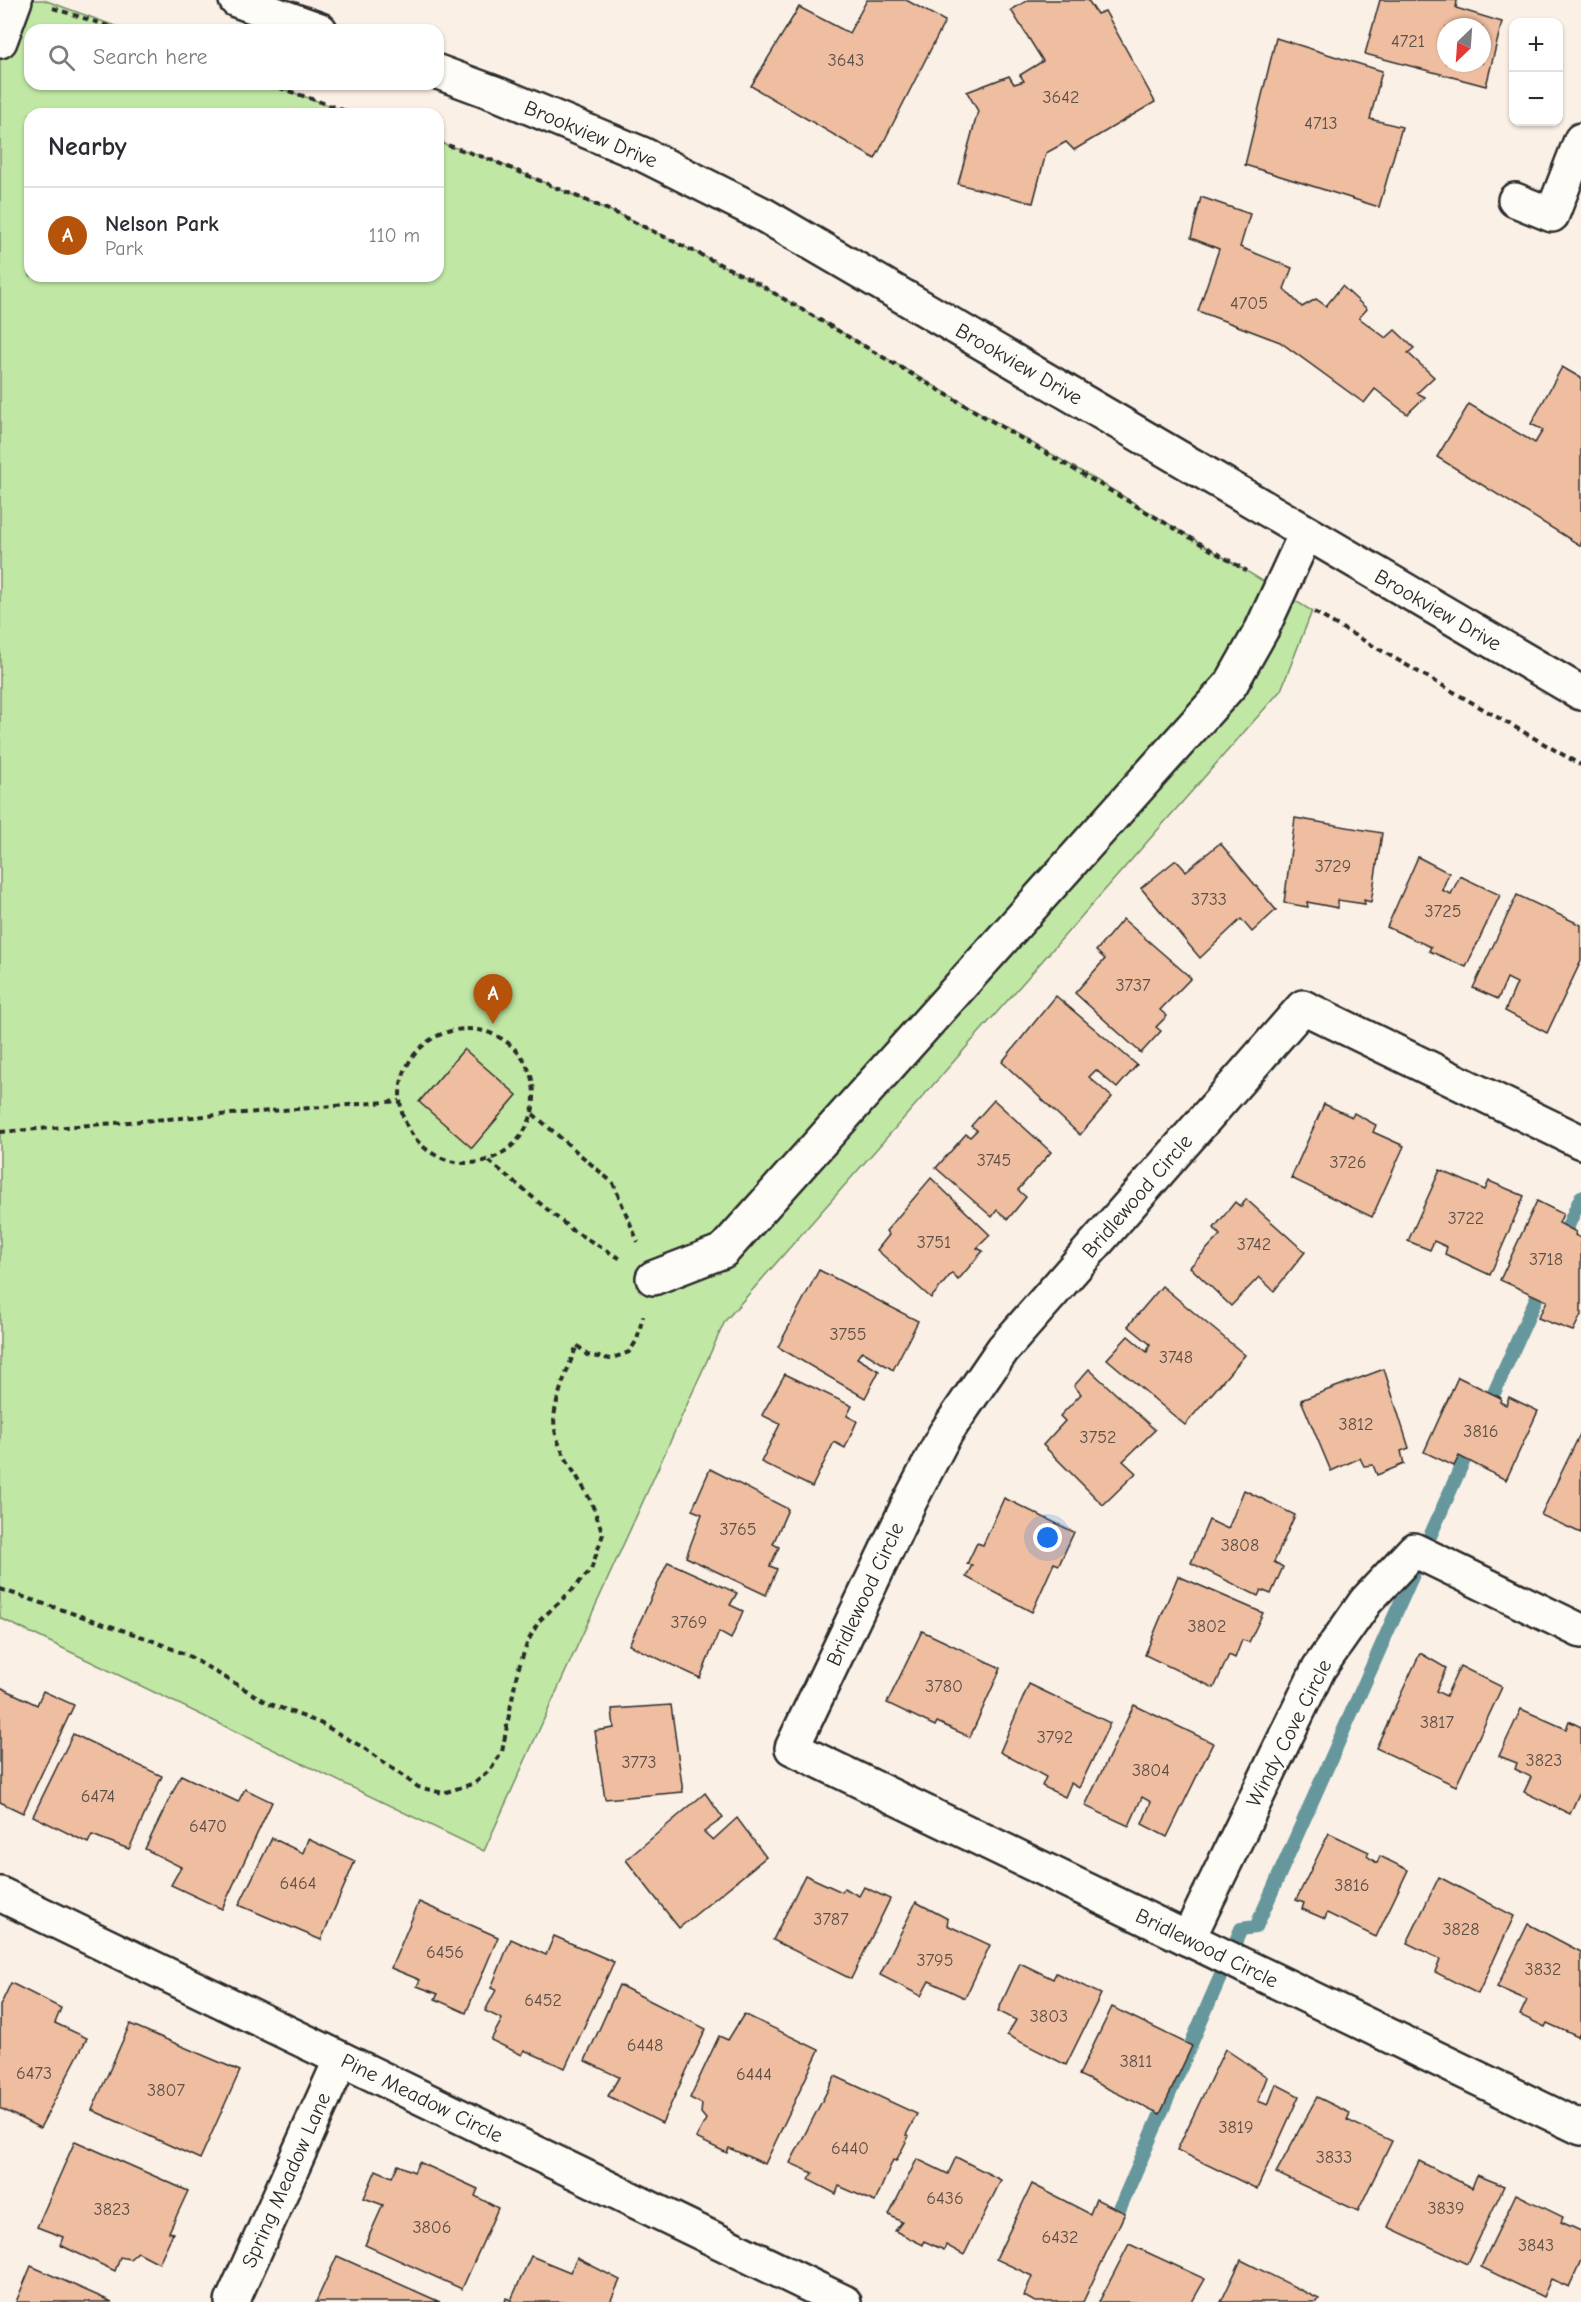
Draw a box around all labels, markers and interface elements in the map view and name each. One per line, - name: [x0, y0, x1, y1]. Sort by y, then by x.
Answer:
- north arrow: [1437, 18, 1491, 72]
- map controls: [1509, 18, 1563, 126]
- button: +: [1509, 18, 1563, 72]
- search box: [24, 24, 444, 90]
- house number: 4721: [1391, 31, 1425, 52]
- icon: search: [45, 41, 78, 74]
- text: Search here: [93, 44, 208, 70]
- house number: 3643: [828, 50, 864, 71]
- button: −: [1509, 72, 1563, 126]
- house number: 3642: [1043, 87, 1080, 108]
- street label: Brookview Drive: [521, 95, 661, 173]
- house number: 4713: [1304, 113, 1338, 134]
- text: Nearby: [48, 132, 127, 162]
- text: Nelson Park: [105, 211, 219, 237]
- text: A: [62, 224, 73, 247]
- text: 110 m: [369, 224, 420, 247]
- text: Park: [105, 237, 143, 260]
- house number: 4705: [1230, 293, 1268, 314]
- street label: Brookview Drive: [951, 318, 1087, 410]
- street label: Brookview Drive: [1370, 564, 1506, 656]
- house number: 3729: [1315, 856, 1351, 877]
- house number: 3733: [1191, 889, 1227, 910]
- house number: 3725: [1425, 901, 1461, 922]
- pin: A: [474, 974, 512, 1024]
- house number: 3737: [1115, 975, 1151, 996]
- street label: Bridlewood Circle: [1077, 1129, 1197, 1263]
- house number: 3745: [977, 1150, 1011, 1171]
- house number: 3726: [1330, 1152, 1366, 1173]
- house number: 3722: [1448, 1208, 1484, 1229]
- house number: 3751: [917, 1232, 951, 1253]
- house number: 3742: [1237, 1234, 1271, 1255]
- house number: 3718: [1529, 1249, 1563, 1270]
- house number: 3755: [829, 1324, 867, 1345]
- house number: 3748: [1159, 1347, 1193, 1368]
- house number: 3812: [1339, 1414, 1373, 1435]
- house number: 3816: [1463, 1421, 1499, 1442]
- house number: 3752: [1080, 1427, 1116, 1448]
- street label: Bridlewood Circle: [821, 1518, 909, 1670]
- house number: 3765: [719, 1519, 757, 1540]
- your location: [1033, 1523, 1062, 1552]
- house number: 3808: [1221, 1535, 1259, 1556]
- house number: 3769: [671, 1612, 707, 1633]
- house number: 3802: [1188, 1616, 1226, 1637]
- street label: Windy Cove Circle: [1241, 1655, 1337, 1811]
- house number: 3780: [925, 1676, 963, 1697]
- house number: 3817: [1420, 1712, 1454, 1733]
- house number: 3792: [1037, 1727, 1073, 1748]
- house number: 3823: [1526, 1750, 1562, 1771]
- house number: 3773: [621, 1752, 657, 1773]
- house number: 3804: [1132, 1760, 1170, 1781]
- house number: 6474: [81, 1786, 115, 1807]
- house number: 6470: [189, 1816, 227, 1837]
- house number: 6464: [280, 1873, 316, 1894]
- house number: 3816: [1334, 1875, 1370, 1896]
- street label: Bridlewood Circle: [1132, 1903, 1282, 1993]
- house number: 3787: [813, 1909, 849, 1930]
- house number: 3828: [1442, 1919, 1480, 1940]
- house number: 6456: [426, 1942, 464, 1963]
- house number: 3795: [917, 1950, 953, 1971]
- house number: 3832: [1525, 1959, 1561, 1980]
- house number: 6452: [524, 1990, 562, 2011]
- house number: 3803: [1030, 2006, 1068, 2027]
- house number: 6448: [627, 2035, 663, 2056]
- street label: Pine Meadow Circle: [337, 2048, 507, 2148]
- house number: 3811: [1120, 2051, 1152, 2072]
- house number: 6473: [16, 2063, 52, 2084]
- house number: 6444: [736, 2064, 772, 2085]
- house number: 3807: [147, 2080, 185, 2101]
- street label: Spring Meadow Lane: [237, 2089, 335, 2271]
- house number: 3819: [1218, 2117, 1254, 2138]
- house number: 6440: [831, 2138, 869, 2159]
- house number: 3833: [1316, 2147, 1352, 2168]
- house number: 6436: [926, 2188, 964, 2209]
- house number: 3839: [1427, 2198, 1465, 2219]
- house number: 3823: [94, 2199, 130, 2220]
- house number: 3806: [412, 2217, 452, 2238]
- house number: 6432: [1042, 2227, 1079, 2248]
- house number: 3843: [1518, 2235, 1554, 2256]

